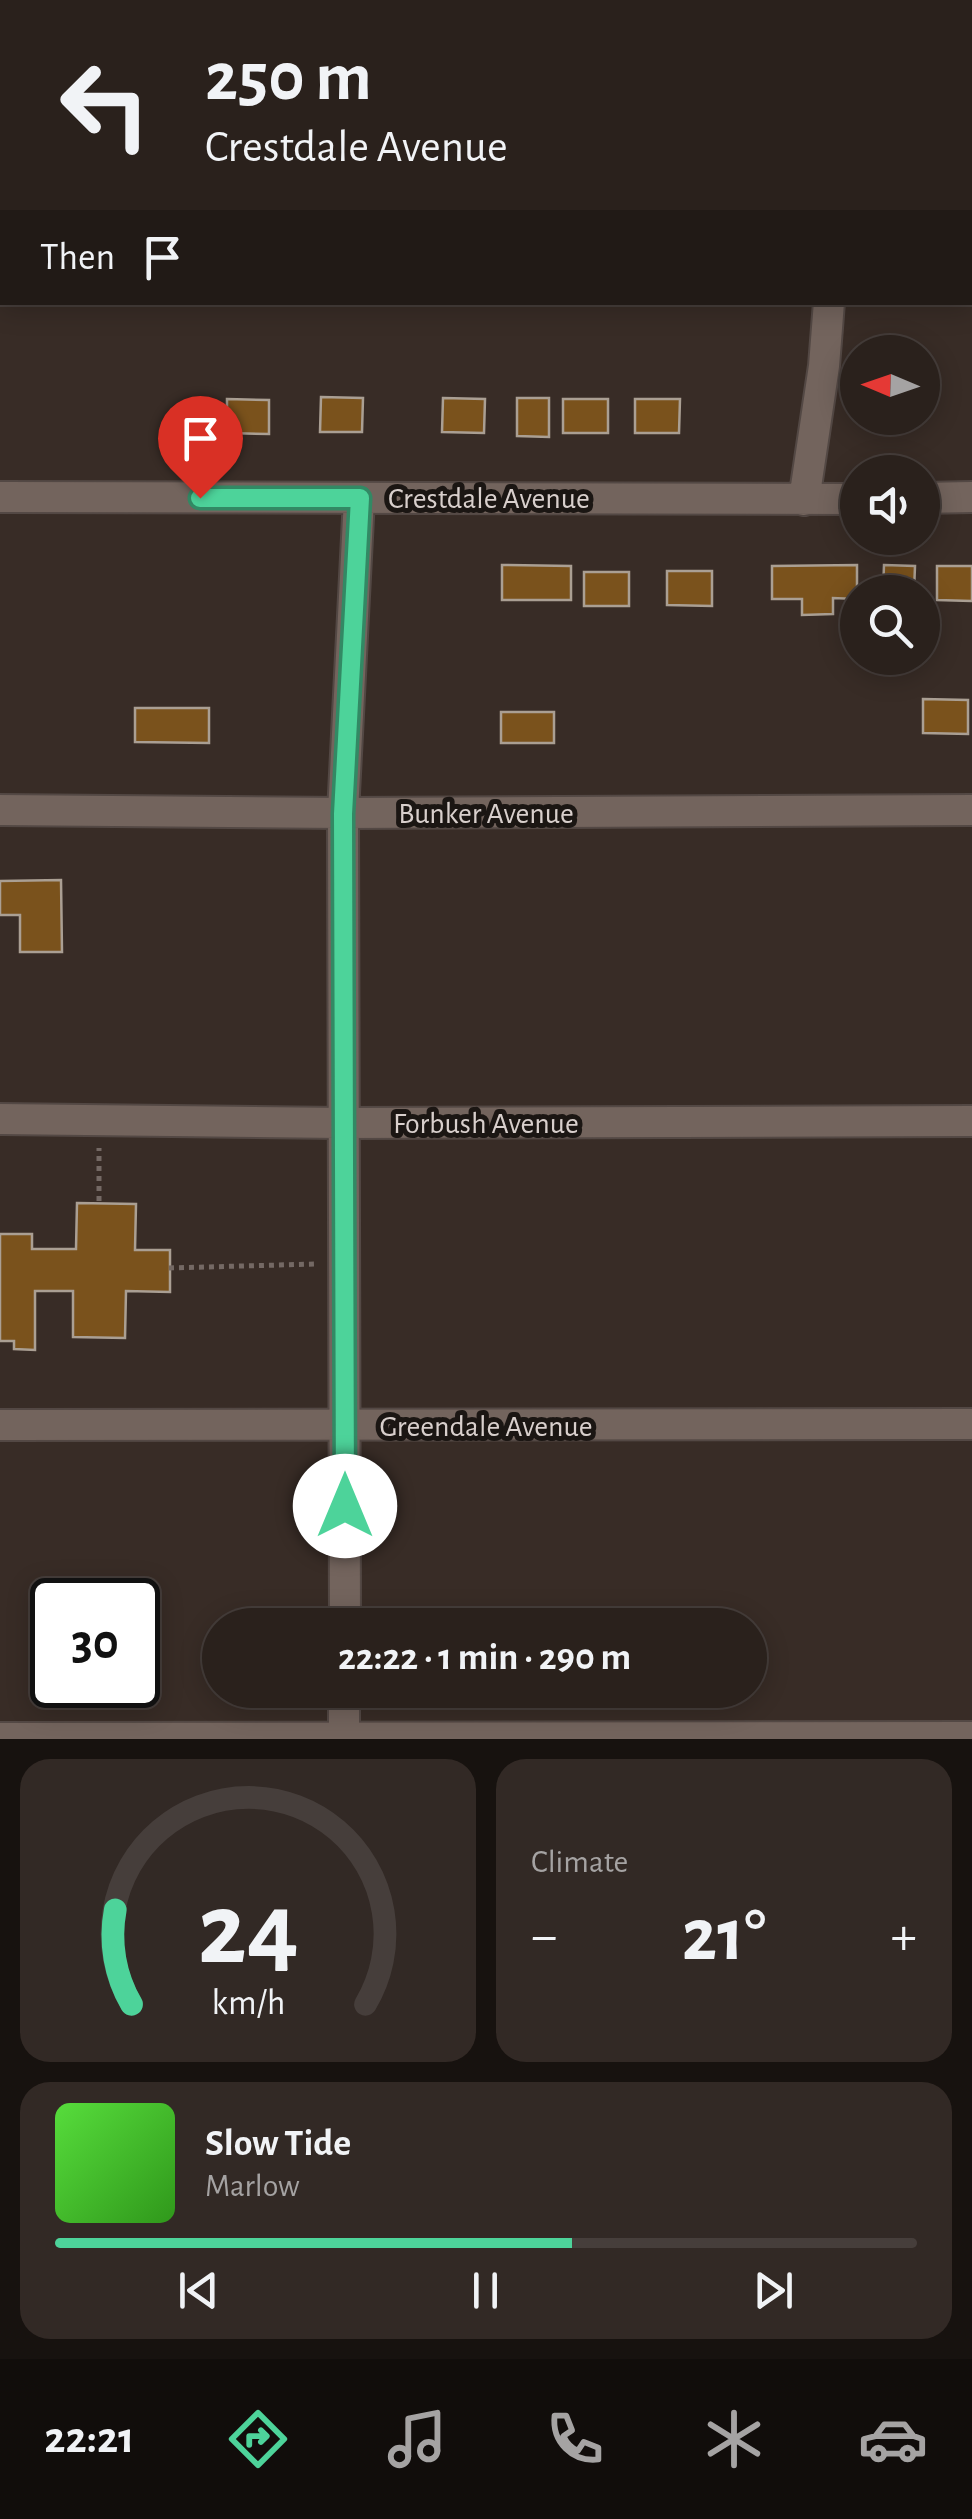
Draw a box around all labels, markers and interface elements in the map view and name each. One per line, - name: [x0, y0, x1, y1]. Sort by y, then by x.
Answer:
- icon: left: [40, 40, 170, 170]
- text: 250 m: [205, 43, 372, 113]
- text: Crestdale Avenue: [205, 125, 508, 170]
- icon: arrive: [135, 230, 190, 285]
- text: Then: [40, 239, 115, 277]
- north arrow: [840, 335, 940, 435]
- map controls: [840, 335, 940, 675]
- pin: [158, 396, 243, 499]
- icon: arrive: [173, 411, 228, 466]
- button: sound: [840, 455, 940, 555]
- street label: Crestdale Avenue: [388, 484, 590, 514]
- button: search: [840, 575, 940, 675]
- street label: Bunker Avenue: [398, 799, 574, 829]
- street label: Forbush Avenue: [393, 1109, 579, 1139]
- street label: Greendale Avenue: [379, 1412, 593, 1442]
- position arrow: [293, 1454, 397, 1558]
- speed limit sign: 30: [30, 1578, 160, 1708]
- text: 22:22 · 1 min · 290 m: [338, 1639, 631, 1677]
- text: Climate: [531, 1846, 628, 1878]
- text: 24: [197, 1879, 299, 1983]
- text: 21°: [682, 1899, 766, 1974]
- text: −: [531, 1909, 557, 1964]
- text: +: [891, 1909, 917, 1964]
- text: km/h: [211, 1985, 285, 2021]
- text: Slow Tide: [205, 2125, 351, 2163]
- text: Marlow: [205, 2170, 300, 2202]
- icon: previous: [171, 2263, 226, 2318]
- icon: pause: [458, 2263, 513, 2318]
- icon: next: [746, 2263, 801, 2318]
- icon: directions: [223, 2404, 293, 2474]
- icon: music: [382, 2404, 452, 2474]
- icon: phone: [540, 2404, 610, 2474]
- icon: climate: [699, 2404, 769, 2474]
- icon: car: [858, 2404, 928, 2474]
- text: 22:21: [44, 2416, 134, 2461]

